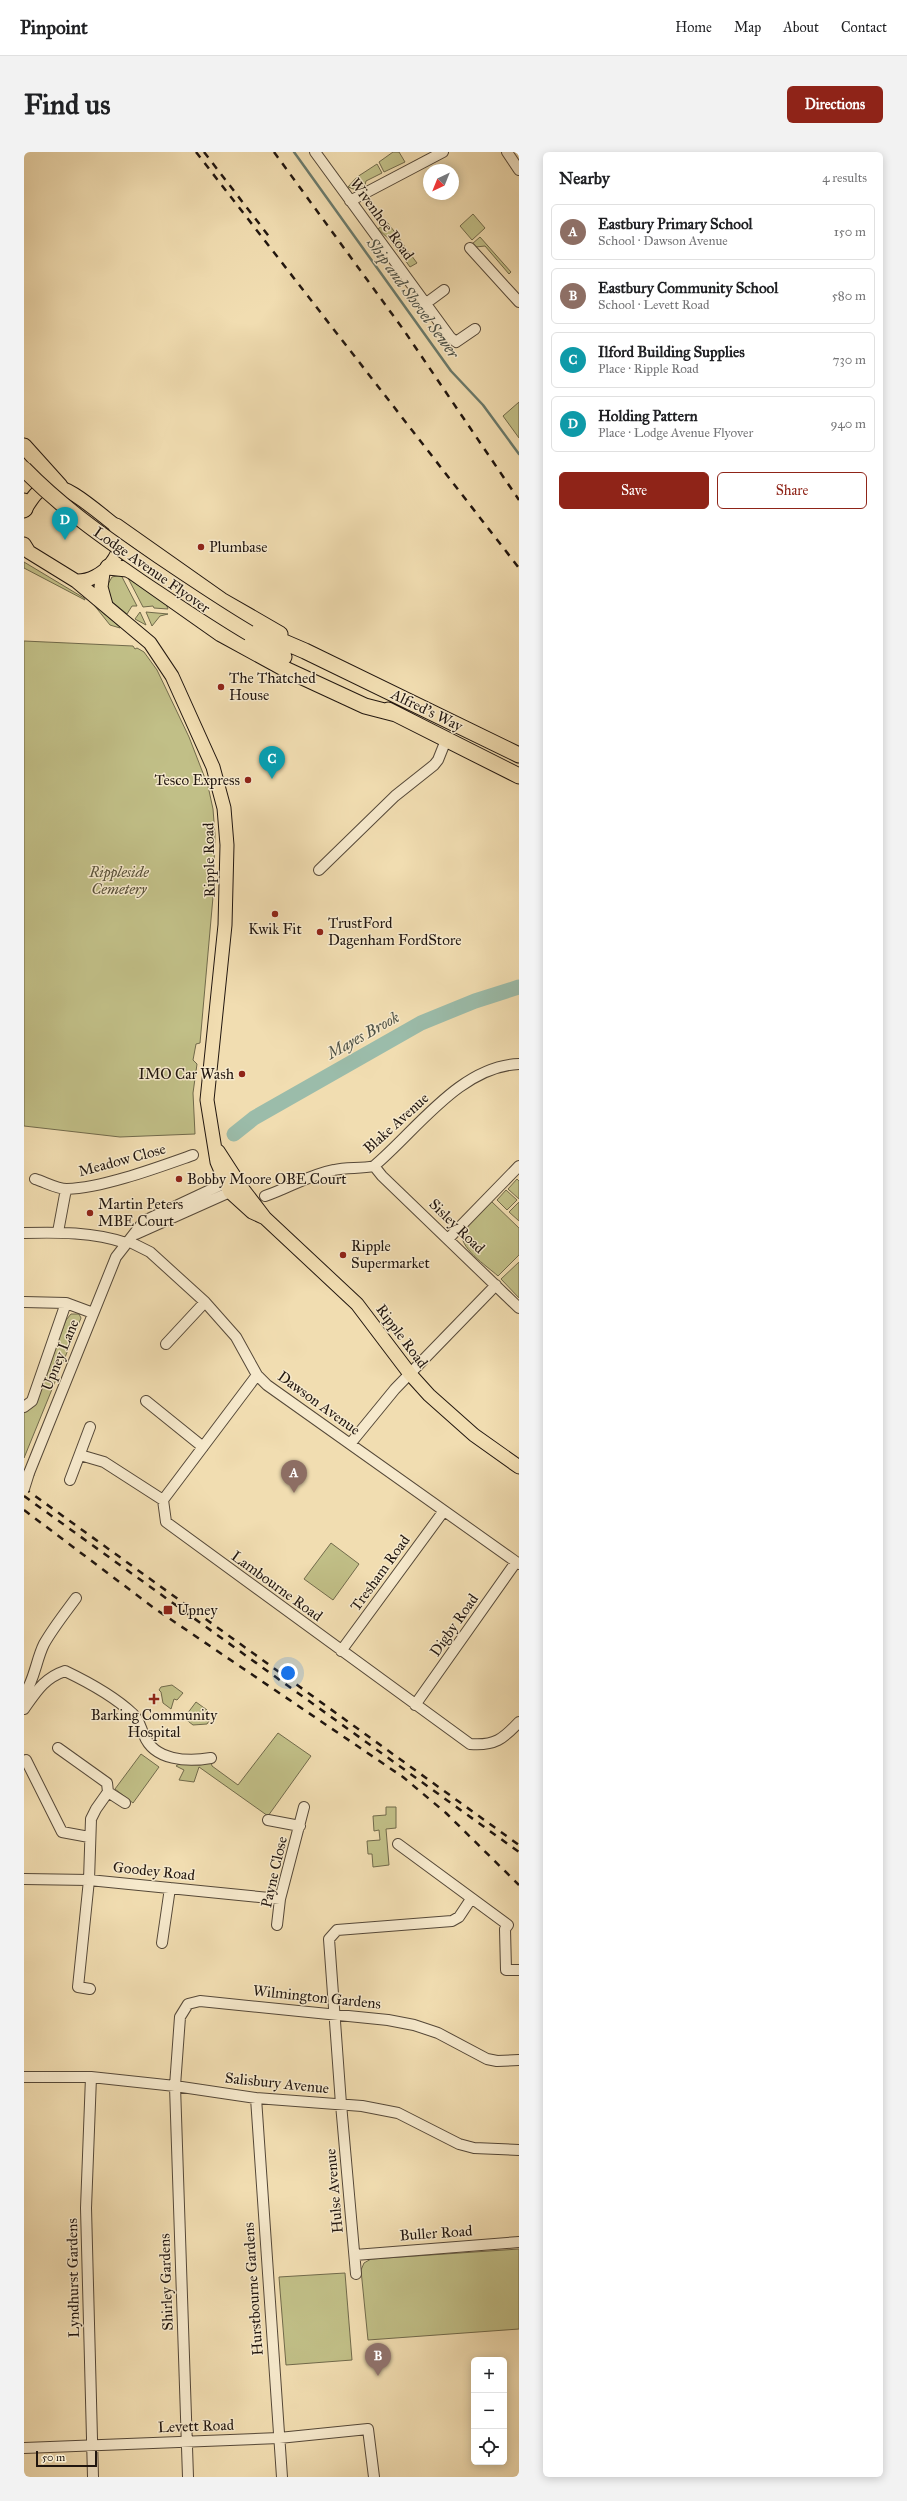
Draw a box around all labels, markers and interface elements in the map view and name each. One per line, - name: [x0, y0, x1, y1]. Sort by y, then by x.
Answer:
- text: Pinpoint: [20, 16, 88, 39]
- text: Home: [675, 19, 712, 36]
- text: Map: [734, 19, 761, 36]
- text: About: [783, 19, 819, 36]
- text: Contact: [841, 19, 887, 36]
- button: Directions: [787, 86, 883, 123]
- text: Find us: [24, 87, 110, 122]
- north arrow: [423, 164, 459, 200]
- text: Nearby: [559, 168, 610, 189]
- text: 4 results: [822, 170, 867, 186]
- street label: Wivenhoe Road: [346, 174, 418, 264]
- text: Eastbury Primary School: [598, 215, 753, 233]
- text: A: [569, 224, 577, 240]
- text: 150 m: [834, 224, 866, 240]
- water label: Ship and Shovel Sewer: [362, 233, 464, 364]
- text: School · Dawson Avenue: [598, 233, 728, 249]
- text: Eastbury Community School: [598, 279, 778, 297]
- text: B: [569, 288, 577, 304]
- text: 580 m: [832, 288, 866, 304]
- text: School · Levett Road: [598, 297, 710, 313]
- text: Ilford Building Supplies: [598, 343, 745, 361]
- text: C: [569, 352, 577, 368]
- text: 730 m: [833, 352, 866, 368]
- text: Place · Ripple Road: [598, 361, 699, 377]
- text: Holding Pattern: [598, 407, 698, 425]
- text: D: [568, 416, 578, 432]
- text: 940 m: [830, 416, 866, 432]
- text: Place · Lodge Avenue Flyover: [598, 425, 753, 441]
- button: Save: [559, 472, 709, 509]
- button: Share: [717, 472, 867, 509]
- pin: D: [52, 507, 78, 540]
- street label: Lodge Avenue Flyover: [90, 523, 214, 617]
- place label: Plumbase: [209, 538, 267, 556]
- marker: Plumbase: [196, 542, 206, 552]
- place label: The Thatched House: [229, 669, 316, 704]
- marker: The Thatched House: [216, 682, 226, 692]
- street label: Alfred's Way: [387, 684, 467, 736]
- pin: C: [259, 746, 285, 779]
- place label: Tesco Express: [154, 771, 240, 789]
- marker: Tesco Express: [243, 775, 253, 785]
- street label: Ripple Road: [199, 822, 219, 898]
- park label: Rippleside Cemetery: [88, 863, 149, 898]
- marker: Kwik Fit: [270, 909, 280, 919]
- place label: TrustFord Dagenham FordStore: [328, 914, 462, 949]
- place label: Kwik Fit: [248, 920, 302, 938]
- marker: TrustFord Dagenham FordStore: [315, 927, 325, 937]
- water label: Mayes Brook: [322, 1007, 403, 1064]
- place label: IMO Car Wash: [139, 1065, 235, 1083]
- marker: IMO Car Wash: [237, 1069, 247, 1079]
- street label: Blake Avenue: [360, 1089, 432, 1157]
- street label: Meadow Close: [76, 1140, 168, 1180]
- place label: Bobby Moore OBE Court: [187, 1170, 347, 1188]
- marker: Bobby Moore OBE Court: [174, 1174, 184, 1184]
- place label: Martin Peters MBE Court: [98, 1195, 183, 1230]
- street label: Sisley Road: [425, 1195, 489, 1257]
- marker: Martin Peters MBE Court: [85, 1208, 95, 1218]
- place label: Ripple Supermarket: [351, 1237, 431, 1272]
- marker: Ripple Supermarket: [338, 1250, 348, 1260]
- street label: Ripple Road: [372, 1301, 432, 1372]
- street label: Upney Lane: [38, 1317, 82, 1393]
- street label: Dawson Avenue: [274, 1367, 364, 1439]
- pin: A: [281, 1460, 307, 1493]
- street label: Tresham Road: [346, 1531, 414, 1615]
- street label: Lambourne Road: [228, 1547, 326, 1625]
- street label: Digby Road: [426, 1590, 482, 1660]
- place label: Upney: [177, 1601, 218, 1619]
- marker: Upney: [162, 1604, 174, 1616]
- your location: [278, 1663, 298, 1683]
- marker: Barking Community Hospital: [148, 1693, 160, 1705]
- place label: Barking Community Hospital: [91, 1706, 218, 1741]
- street label: Payne Close: [257, 1835, 291, 1909]
- street label: Goodey Road: [112, 1858, 196, 1884]
- street label: Wilmington Gardens: [252, 1981, 382, 2013]
- street label: Salisbury Avenue: [224, 2069, 330, 2097]
- street label: Hulse Avenue: [321, 2148, 347, 2234]
- street label: Lyndhurst Gardens: [63, 2218, 83, 2338]
- street label: Buller Road: [399, 2221, 474, 2245]
- street label: Hurstbourne Gardens: [239, 2222, 267, 2356]
- street label: Shirley Gardens: [155, 2233, 177, 2331]
- pin: B: [365, 2343, 391, 2376]
- map controls: [471, 2357, 507, 2465]
- button: +: [471, 2357, 507, 2393]
- button: −: [471, 2393, 507, 2429]
- street label: Levett Road: [158, 2416, 235, 2436]
- button: locate: [471, 2429, 507, 2465]
- scale bar: [36, 2449, 97, 2468]
- text: 50 m: [42, 2451, 65, 2464]

